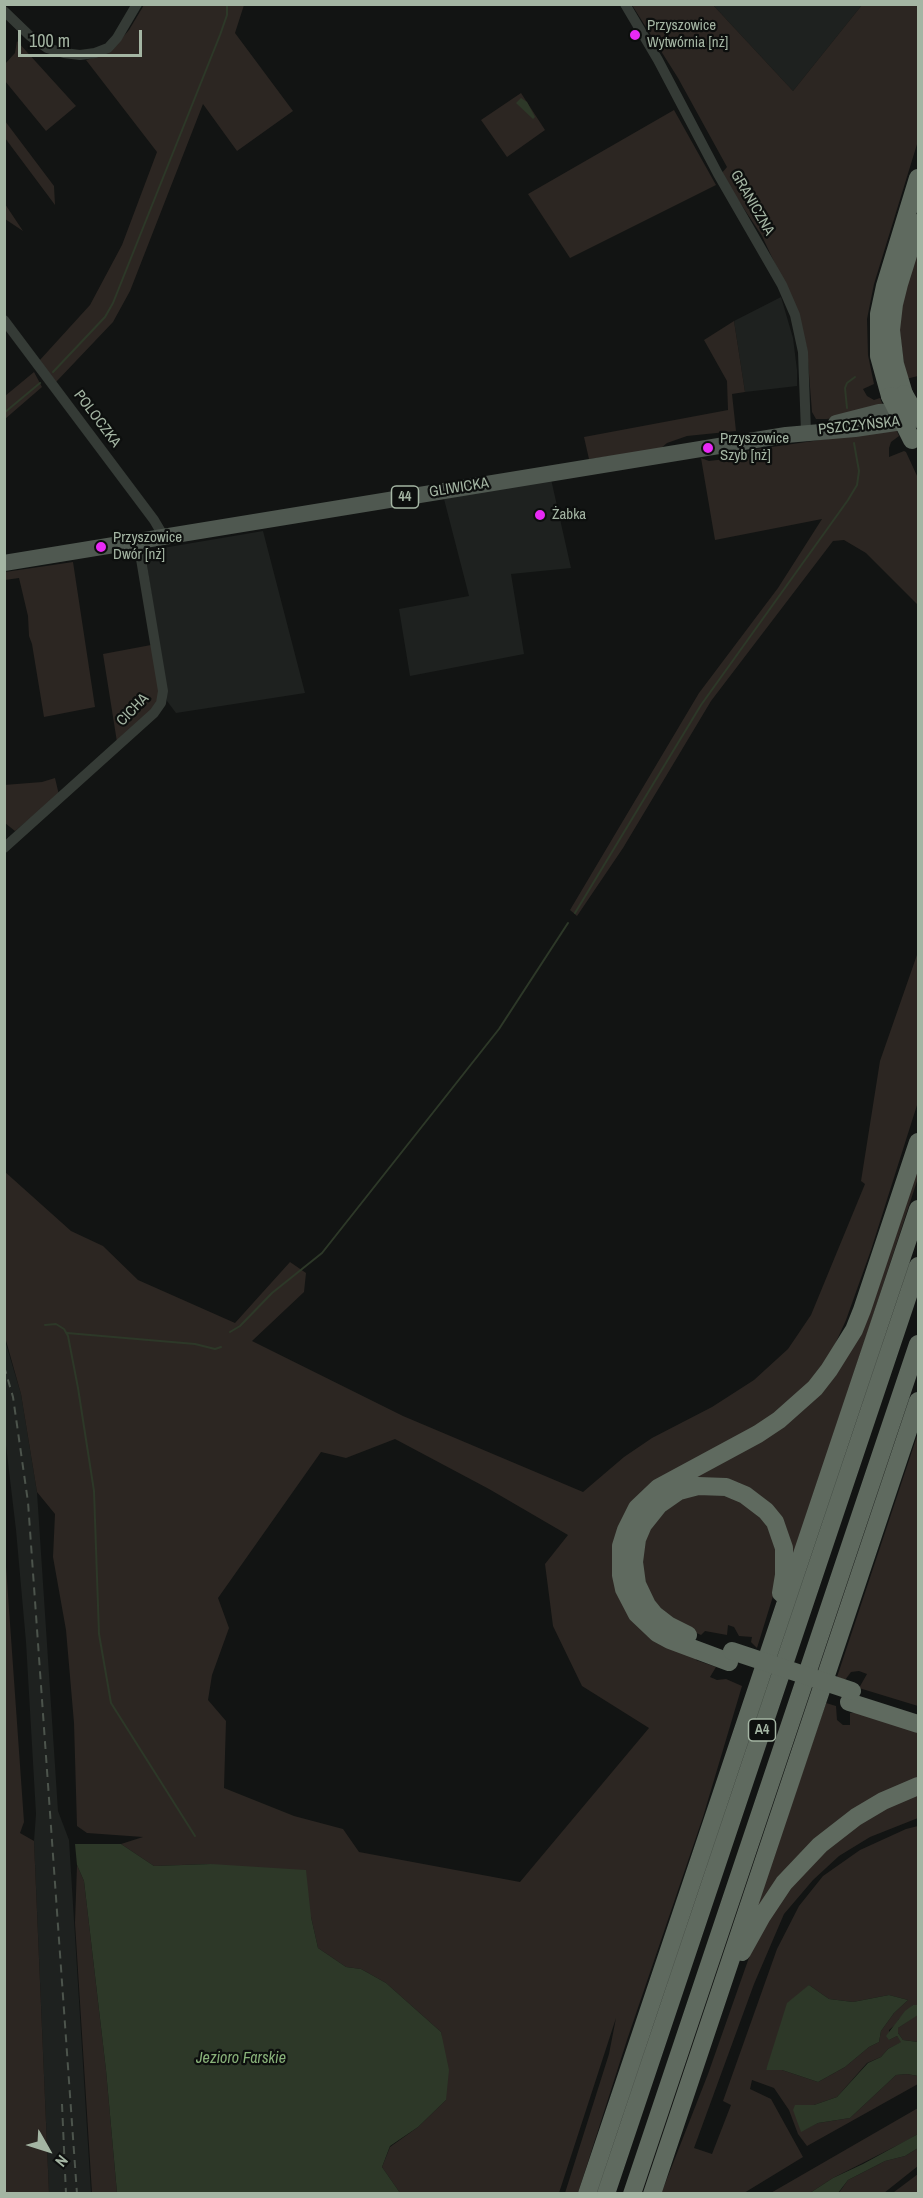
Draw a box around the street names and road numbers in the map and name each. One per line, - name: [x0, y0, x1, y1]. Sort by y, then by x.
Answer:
- street label: GRANICZNA: [726, 167, 778, 239]
- street label: POLOCZKA: [70, 387, 124, 451]
- street label: PSZCZYŃSKA: [817, 413, 901, 439]
- street label: GLIWICKA: [428, 474, 490, 502]
- road number: 44: [392, 486, 418, 508]
- street label: CICHA: [113, 690, 153, 730]
- road number: A4: [748, 1719, 776, 1741]

